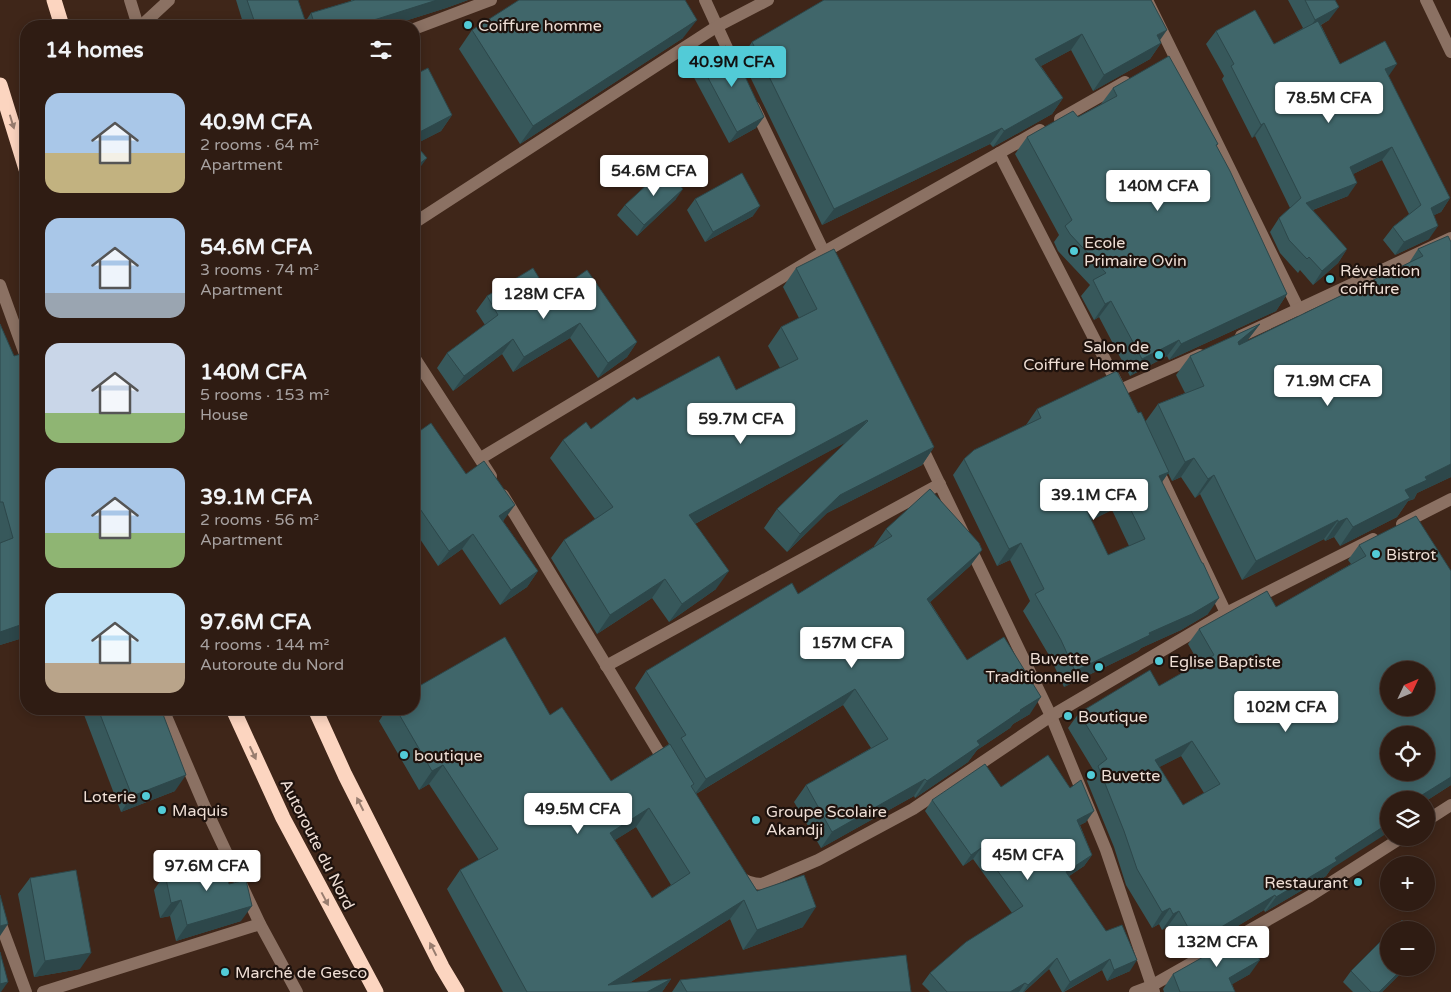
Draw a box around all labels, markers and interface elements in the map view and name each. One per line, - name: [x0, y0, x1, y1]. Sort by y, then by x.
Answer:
- place label: Coiffure homme: [478, 16, 602, 36]
- marker: Coiffure homme: [462, 19, 474, 31]
- icon: filters: [367, 36, 395, 64]
- text: 14 homes: [45, 38, 144, 63]
- pin: 40.9M CFA: [675, 46, 789, 88]
- text: 40.9M CFA: [689, 52, 775, 72]
- pin: 78.5M CFA: [1272, 82, 1386, 124]
- text: 78.5M CFA: [1286, 88, 1372, 108]
- text: 40.9M CFA: [200, 110, 313, 135]
- icon: home: [85, 113, 145, 173]
- one-way arrow: [8, 115, 16, 130]
- text: 2 rooms · 64 m²: [200, 135, 319, 155]
- pin: 54.6M CFA: [597, 154, 711, 197]
- text: Apartment: [200, 155, 283, 175]
- text: 54.6M CFA: [611, 161, 697, 181]
- pin: 140M CFA: [1106, 170, 1210, 212]
- text: 140M CFA: [1117, 176, 1199, 196]
- place label: Ecole Primaire Ovin: [1084, 233, 1187, 271]
- text: 54.6M CFA: [200, 235, 313, 260]
- icon: home: [85, 238, 145, 298]
- marker: Ecole Primaire Ovin: [1068, 245, 1080, 257]
- text: 3 rooms · 74 m²: [200, 260, 319, 280]
- place label: Révelation coiffure: [1340, 261, 1420, 299]
- marker: Révelation coiffure: [1324, 273, 1336, 285]
- pin: 128M CFA: [492, 278, 596, 320]
- text: Apartment: [200, 280, 283, 300]
- text: 128M CFA: [503, 284, 585, 304]
- place label: Salon de Coiffure Homme: [1023, 337, 1149, 375]
- marker: Salon de Coiffure Homme: [1153, 349, 1165, 361]
- text: 140M CFA: [200, 360, 307, 385]
- icon: home: [85, 363, 145, 423]
- pin: 71.9M CFA: [1271, 364, 1385, 407]
- text: 71.9M CFA: [1285, 371, 1371, 391]
- text: 5 rooms · 153 m²: [200, 385, 329, 405]
- pin: 59.7M CFA: [684, 402, 798, 445]
- text: House: [200, 405, 248, 425]
- text: 59.7M CFA: [698, 409, 784, 429]
- pin: 39.1M CFA: [1037, 478, 1151, 521]
- text: 39.1M CFA: [200, 485, 313, 510]
- text: 39.1M CFA: [1051, 485, 1137, 505]
- icon: home: [85, 488, 145, 548]
- text: 2 rooms · 56 m²: [200, 510, 319, 530]
- text: Apartment: [200, 530, 283, 550]
- place label: Bistrot: [1386, 545, 1436, 565]
- marker: Bistrot: [1370, 548, 1382, 560]
- text: 97.6M CFA: [200, 610, 312, 635]
- icon: home: [85, 613, 145, 673]
- pin: 157M CFA: [800, 626, 904, 669]
- text: 157M CFA: [811, 633, 893, 653]
- text: 4 rooms · 144 m²: [200, 635, 329, 655]
- place label: Buvette Traditionnelle: [986, 649, 1089, 687]
- place label: Eglise Baptiste: [1169, 652, 1281, 672]
- text: Autoroute du Nord: [200, 655, 344, 675]
- marker: Eglise Baptiste: [1153, 655, 1165, 667]
- marker: Buvette Traditionnelle: [1093, 661, 1105, 673]
- north arrow: [1380, 661, 1435, 716]
- map controls: [1380, 661, 1435, 976]
- pin: 102M CFA: [1234, 690, 1338, 733]
- text: 102M CFA: [1245, 697, 1327, 717]
- place label: Boutique: [1078, 707, 1147, 727]
- marker: Boutique: [1062, 710, 1074, 722]
- button: locate: [1380, 726, 1435, 781]
- one-way arrow: [250, 746, 258, 760]
- place label: boutique: [414, 746, 483, 766]
- marker: boutique: [398, 749, 410, 761]
- place label: Buvette: [1101, 766, 1160, 786]
- marker: Buvette: [1085, 769, 1097, 781]
- street label: Autoroute du Nord: [275, 776, 359, 913]
- place label: Loterie: [83, 787, 136, 807]
- marker: Loterie: [140, 790, 152, 802]
- button: layers: [1380, 791, 1435, 846]
- pin: 49.5M CFA: [521, 792, 635, 835]
- one-way arrow: [356, 797, 364, 812]
- text: 49.5M CFA: [535, 799, 621, 819]
- place label: Maquis: [172, 801, 228, 821]
- place label: Groupe Scolaire Akandji: [766, 802, 887, 840]
- marker: Maquis: [156, 804, 168, 816]
- marker: Groupe Scolaire Akandji: [750, 814, 762, 826]
- pin: 45M CFA: [982, 838, 1074, 881]
- text: 45M CFA: [992, 845, 1064, 865]
- pin: 97.6M CFA: [150, 850, 264, 892]
- text: 97.6M CFA: [164, 856, 250, 876]
- button: +: [1380, 856, 1435, 911]
- place label: Restaurant: [1264, 873, 1348, 893]
- marker: Restaurant: [1352, 876, 1364, 888]
- one-way arrow: [321, 891, 329, 906]
- button: −: [1380, 921, 1435, 976]
- pin: 132M CFA: [1165, 926, 1269, 968]
- text: 132M CFA: [1176, 932, 1258, 952]
- one-way arrow: [429, 942, 437, 957]
- place label: Marché de Gesco: [235, 963, 367, 983]
- marker: Marché de Gesco: [219, 966, 231, 978]

